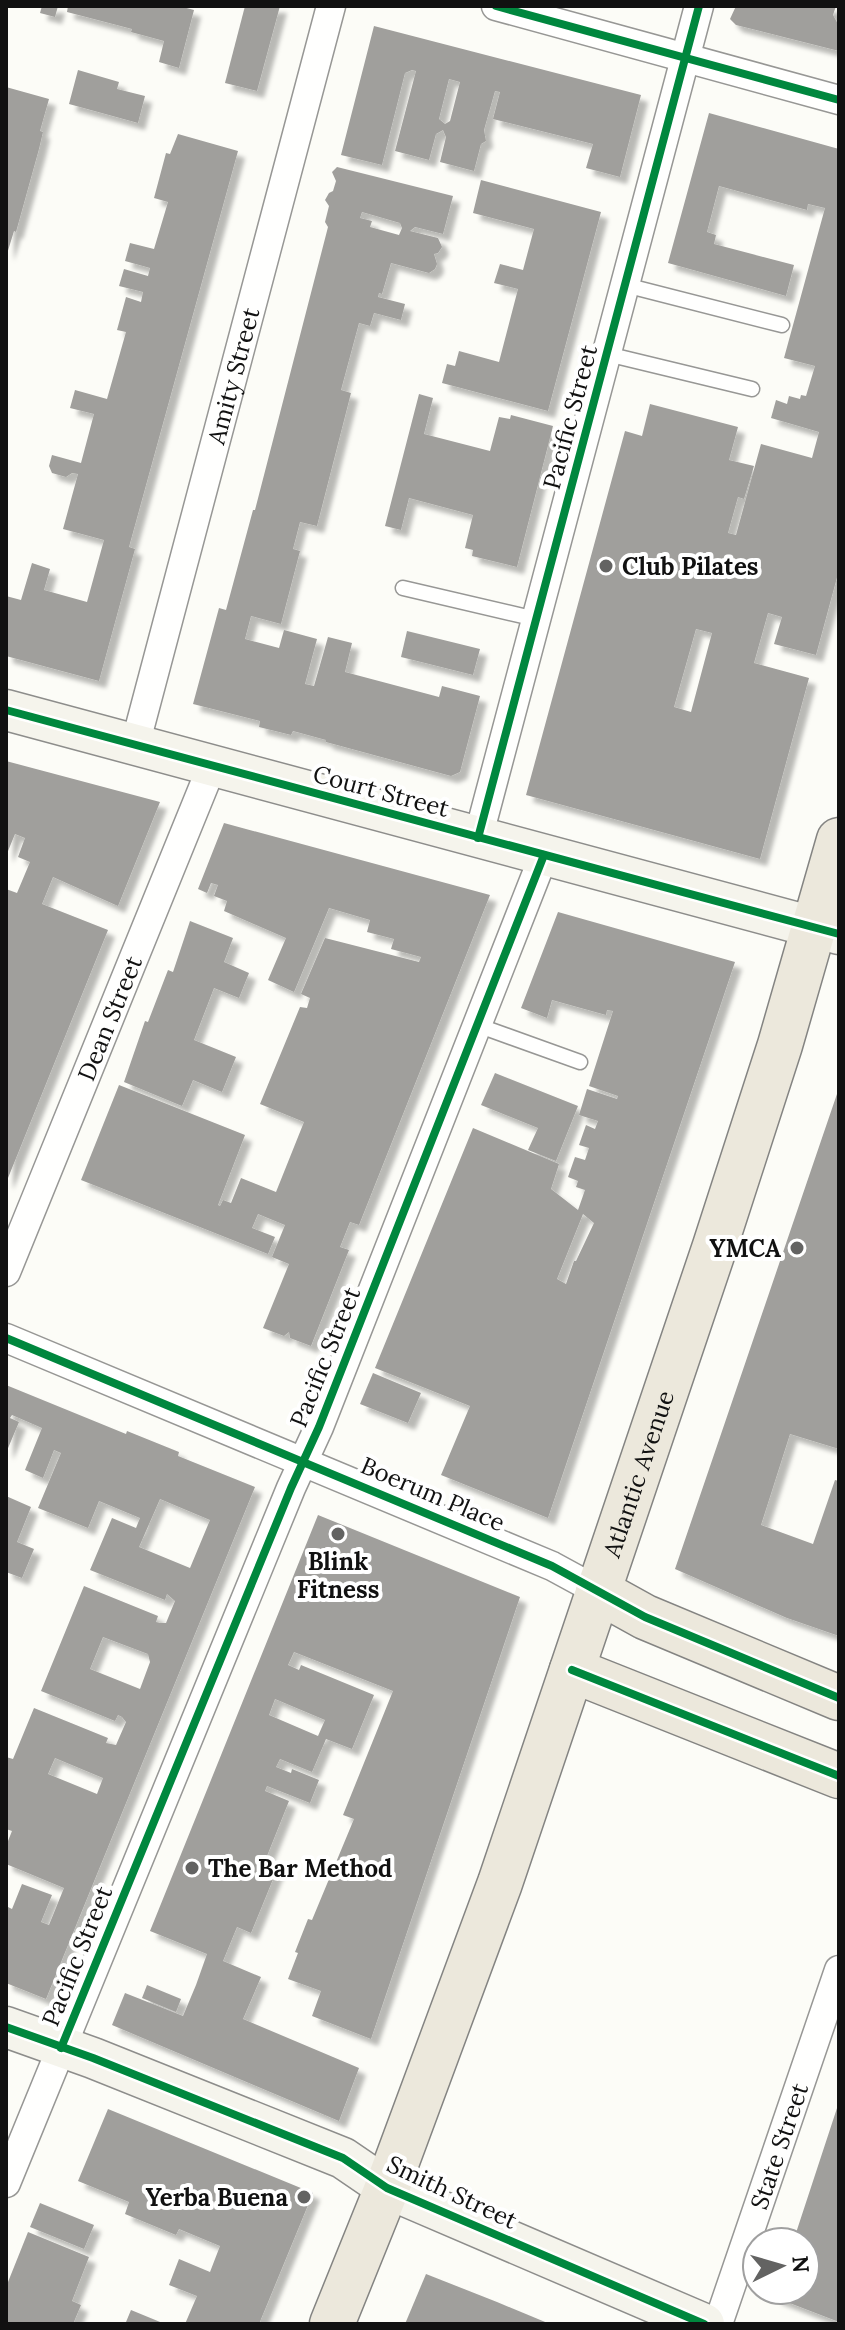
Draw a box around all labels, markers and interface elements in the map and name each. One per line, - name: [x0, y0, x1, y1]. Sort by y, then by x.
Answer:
- street label: Amity Street: [200, 303, 266, 448]
- street label: Pacific Street: [536, 341, 604, 493]
- place label: Club Pilates: [622, 551, 759, 582]
- marker: Club Pilates: [597, 557, 615, 575]
- street label: Court Street: [310, 758, 453, 824]
- street label: Dean Street: [70, 950, 149, 1085]
- place label: YMCA: [710, 1233, 781, 1264]
- marker: YMCA: [788, 1239, 806, 1257]
- street label: Pacific Street: [283, 1282, 367, 1432]
- street label: Atlantic Avenue: [595, 1386, 681, 1562]
- street label: Boerum Place: [356, 1450, 510, 1538]
- marker: Blink Fitness: [329, 1525, 347, 1543]
- place label: Blink Fitness: [297, 1546, 379, 1605]
- place label: The Bar Method: [208, 1853, 392, 1884]
- marker: The Bar Method: [183, 1859, 201, 1877]
- street label: Pacific Street: [35, 1881, 119, 2031]
- street label: State Street: [743, 2078, 815, 2213]
- street label: Smith Street: [382, 2148, 523, 2236]
- place label: Yerba Buena: [146, 2182, 288, 2213]
- marker: Yerba Buena: [295, 2188, 313, 2206]
- north arrow: [741, 2226, 821, 2306]
- text: N: [786, 2255, 816, 2274]

